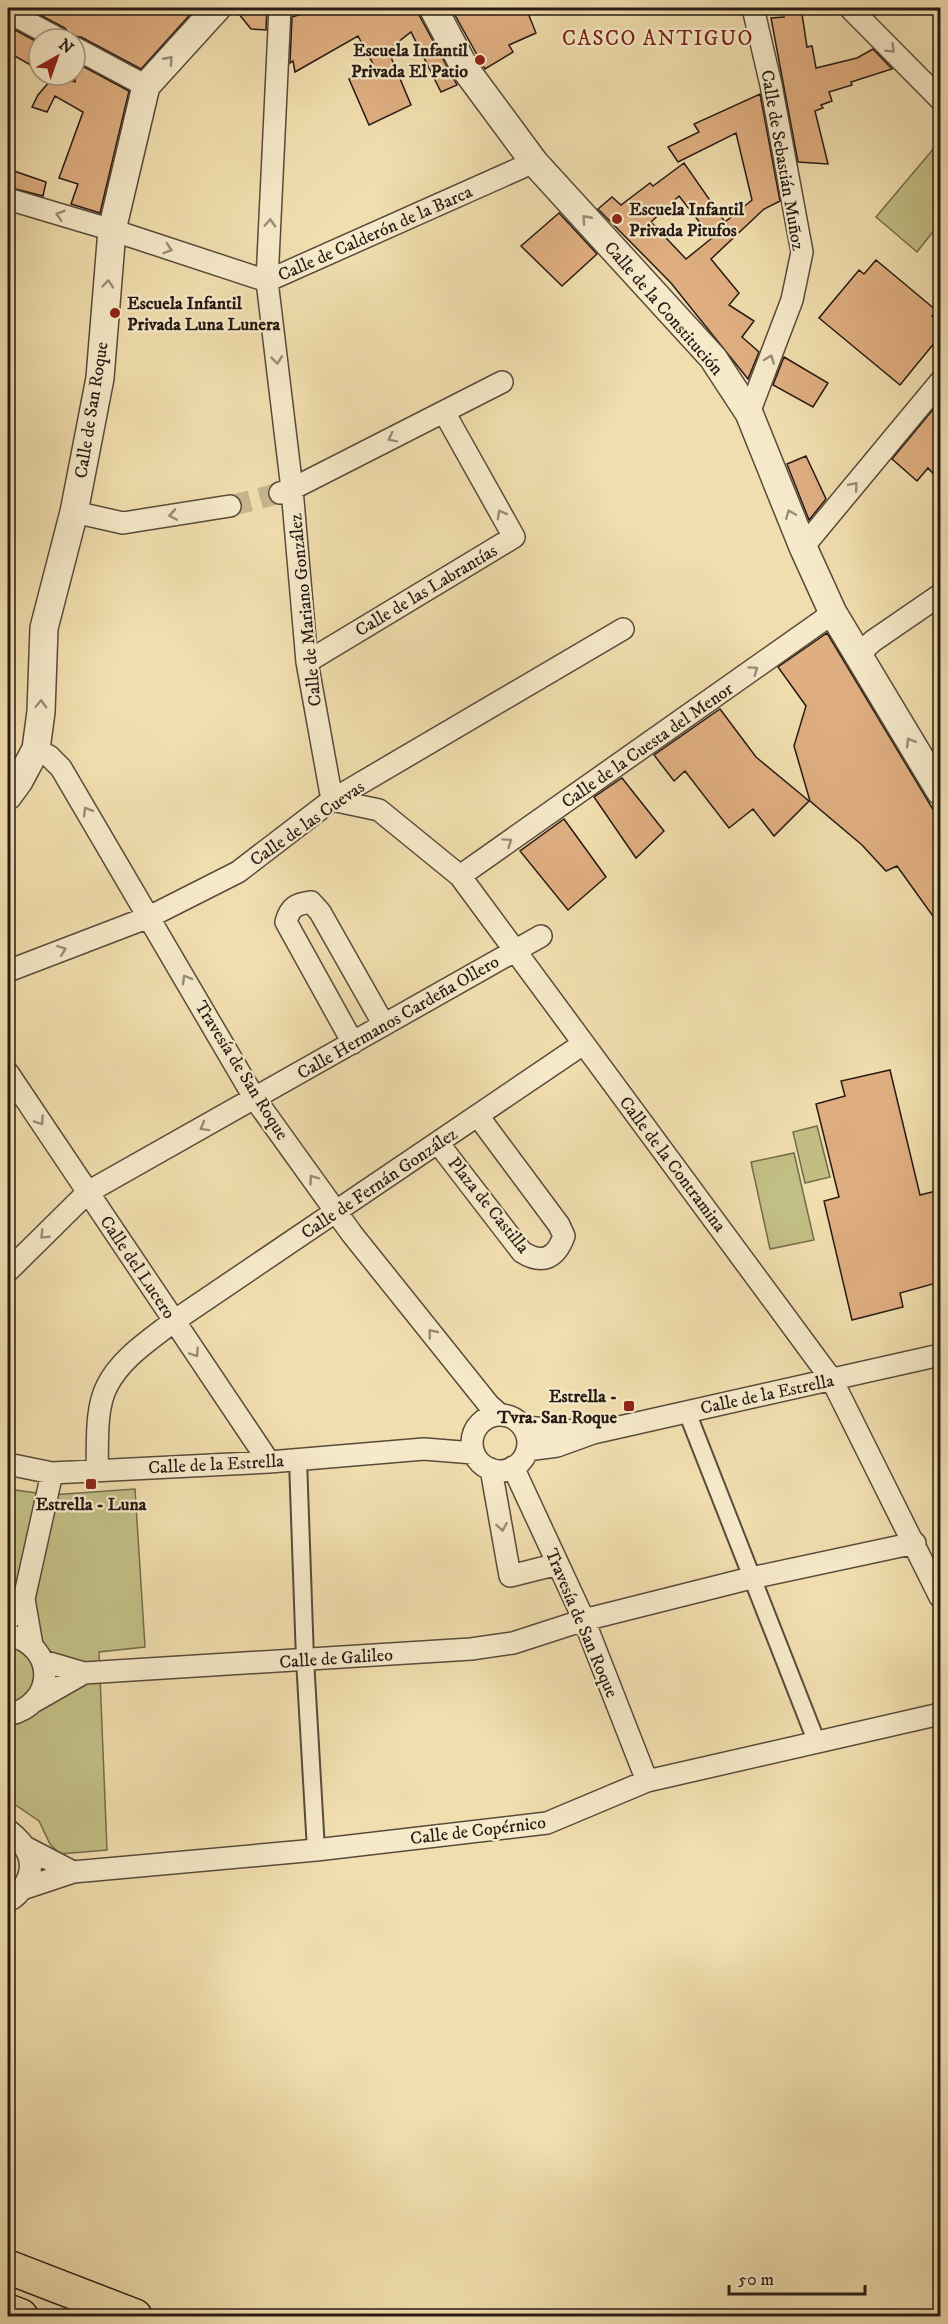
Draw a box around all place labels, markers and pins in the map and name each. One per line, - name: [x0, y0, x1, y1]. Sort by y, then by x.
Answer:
- place label: Escuela Infantil Privada El Patio: [351, 40, 469, 83]
- marker: Escuela Infantil Privada El Patio: [473, 53, 487, 67]
- place label: Escuela Infantil Privada Pitufos: [629, 199, 744, 242]
- marker: Escuela Infantil Privada Pitufos: [610, 212, 624, 226]
- place label: Escuela Infantil Privada Luna Lunera: [127, 293, 281, 336]
- marker: Escuela Infantil Privada Luna Lunera: [108, 306, 122, 320]
- place label: Estrella - Tvra. San Roque: [496, 1386, 618, 1429]
- marker: Estrella - Tvra. San Roque: [622, 1399, 636, 1413]
- marker: Estrella - Luna: [84, 1477, 98, 1491]
- place label: Estrella - Luna: [36, 1494, 147, 1516]

